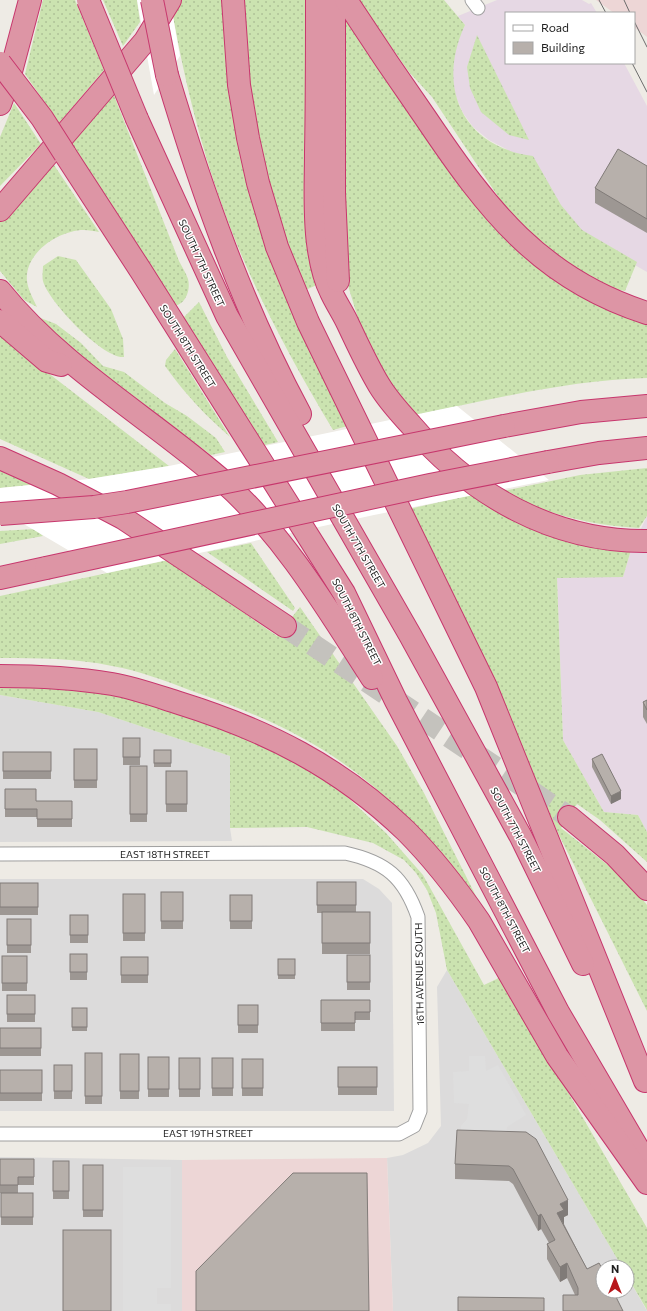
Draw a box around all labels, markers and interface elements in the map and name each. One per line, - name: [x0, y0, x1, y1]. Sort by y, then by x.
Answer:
- legend: [505, 12, 635, 64]
- text: Road: [541, 20, 569, 34]
- text: Building: [541, 40, 585, 54]
- street label: SOUTH 7TH STREET: [176, 217, 228, 309]
- street label: SOUTH 8TH STREET: [158, 302, 219, 390]
- street label: SOUTH 7TH STREET: [330, 502, 388, 591]
- street label: SOUTH 8TH STREET: [330, 577, 384, 668]
- street label: SOUTH 7TH STREET: [488, 785, 544, 875]
- street label: EAST 18TH STREET: [120, 848, 211, 860]
- street label: SOUTH 8TH STREET: [477, 865, 533, 956]
- street label: 16TH AVENUE SOUTH: [412, 923, 426, 1025]
- street label: EAST 19TH STREET: [163, 1127, 254, 1139]
- north arrow: [595, 1259, 635, 1299]
- text: N: [611, 1262, 619, 1275]

